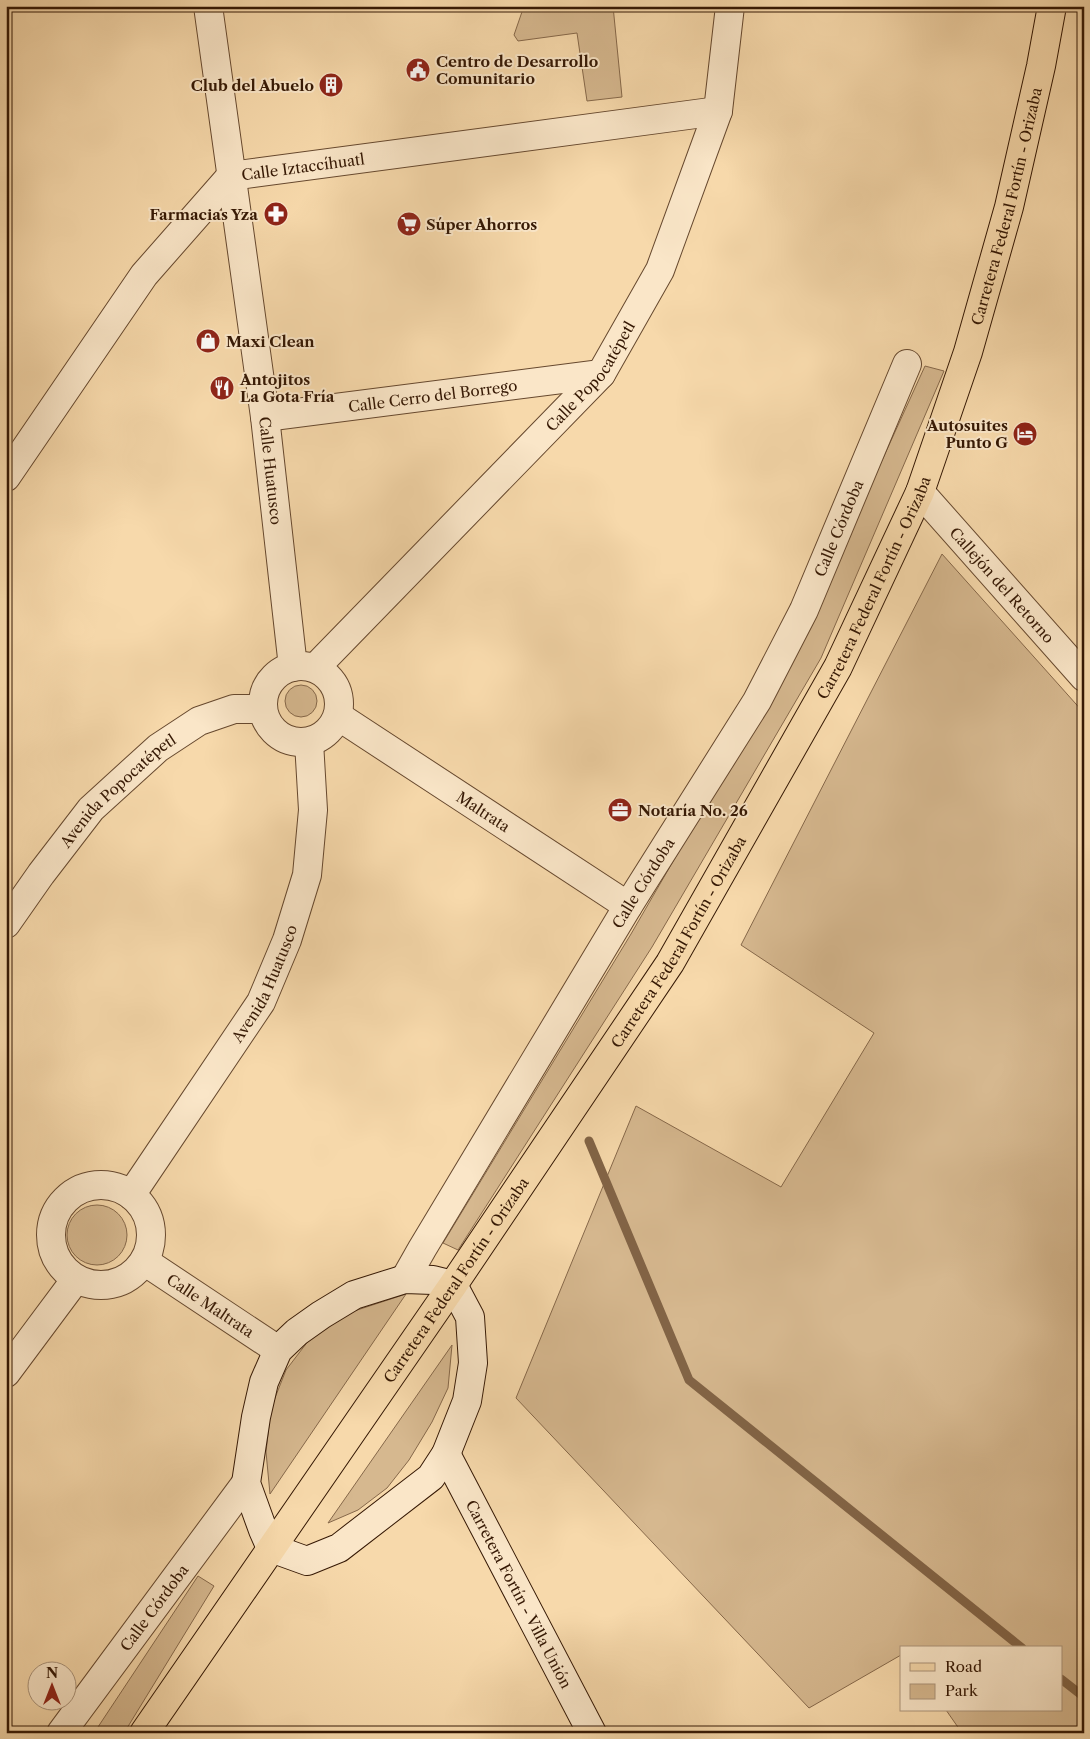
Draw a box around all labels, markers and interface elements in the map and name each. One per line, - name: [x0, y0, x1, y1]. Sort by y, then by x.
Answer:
- place label: Centro de Desarrollo Comunitario: [436, 52, 598, 88]
- public building icon: Centro de Desarrollo Comunitario: [405, 57, 431, 83]
- building icon: Club del Abuelo: [318, 72, 344, 98]
- place label: Club del Abuelo: [191, 76, 314, 95]
- street label: Carretera Federal Fortín - Orizaba: [967, 85, 1045, 327]
- street label: Calle Iztaccíhuatl: [240, 149, 366, 184]
- pharmacy icon: Farmacias Yza: [263, 201, 289, 227]
- place label: Farmacias Yza: [149, 205, 258, 224]
- supermarket icon: Súper Ahorros: [396, 211, 422, 237]
- place label: Súper Ahorros: [426, 215, 537, 234]
- street label: Calle Popocatépetl: [541, 317, 639, 435]
- shop icon: Maxi Clean: [195, 328, 221, 354]
- place label: Maxi Clean: [226, 332, 315, 351]
- place label: Antojitos La Gota Fría: [239, 370, 335, 406]
- restaurant icon: Antojitos La Gota Fría: [209, 375, 235, 401]
- street label: Calle Cerro del Borrego: [347, 375, 518, 416]
- street label: Calle Huatusco: [256, 416, 287, 526]
- place label: Autosuites Punto G: [926, 416, 1008, 452]
- hotel icon: Autosuites Punto G: [1012, 421, 1038, 447]
- street label: Carretera Federal Fortín - Orizaba: [812, 474, 934, 702]
- street label: Calle Córdoba: [810, 477, 867, 579]
- street label: Callejón del Retorno: [946, 523, 1059, 647]
- street label: Avenida Popocatépetl: [55, 729, 180, 852]
- street label: Maltrata: [453, 787, 514, 836]
- office icon: Notaría No. 26: [607, 797, 633, 823]
- place label: Notaría No. 26: [638, 801, 748, 820]
- street label: Carretera Federal Fortín - Orizaba: [606, 832, 750, 1051]
- street label: Calle Córdoba: [607, 834, 678, 932]
- street label: Avenida Huatusco: [227, 922, 301, 1046]
- street label: Carretera Federal Fortín - Orizaba: [379, 1173, 532, 1386]
- street label: Calle Maltrata: [163, 1269, 258, 1341]
- street label: Carretera Fortín - Villa Unión: [462, 1496, 577, 1692]
- street label: Calle Córdoba: [116, 1560, 192, 1655]
- legend: [900, 1646, 1062, 1712]
- text: Road: [945, 1657, 982, 1676]
- north arrow: [28, 1662, 78, 1712]
- text: N: [46, 1664, 58, 1682]
- text: Park: [945, 1681, 979, 1700]

